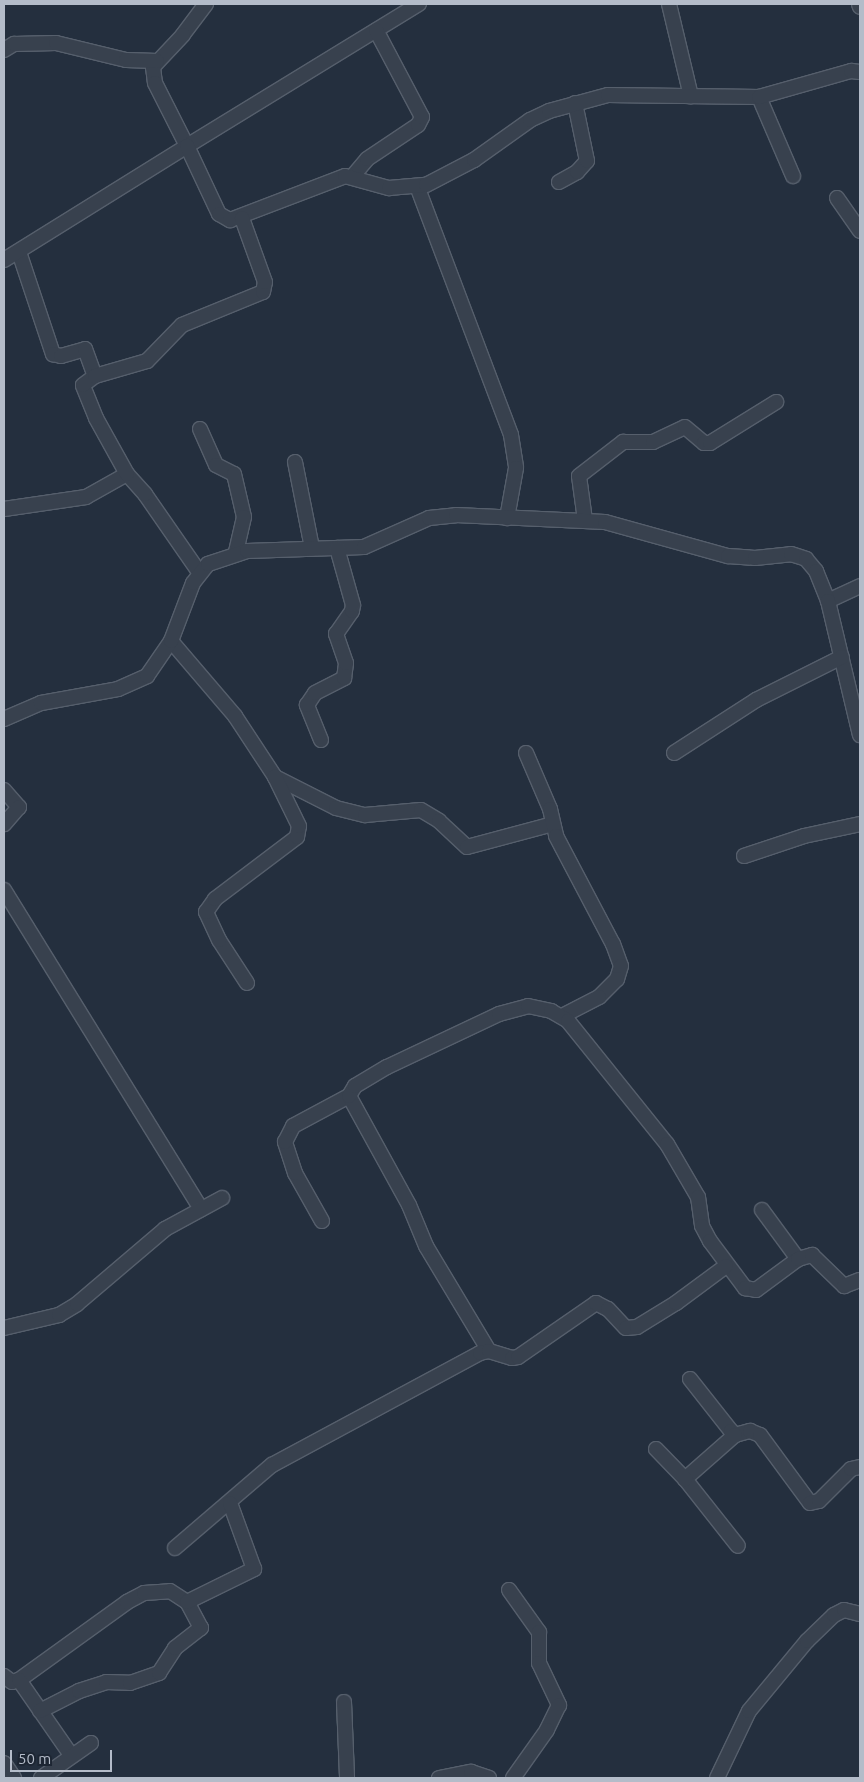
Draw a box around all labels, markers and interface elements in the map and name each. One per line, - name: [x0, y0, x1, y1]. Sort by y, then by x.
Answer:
- scale bar: [12, 1740, 115, 1772]
- text: 50 m: [18, 1750, 51, 1767]

